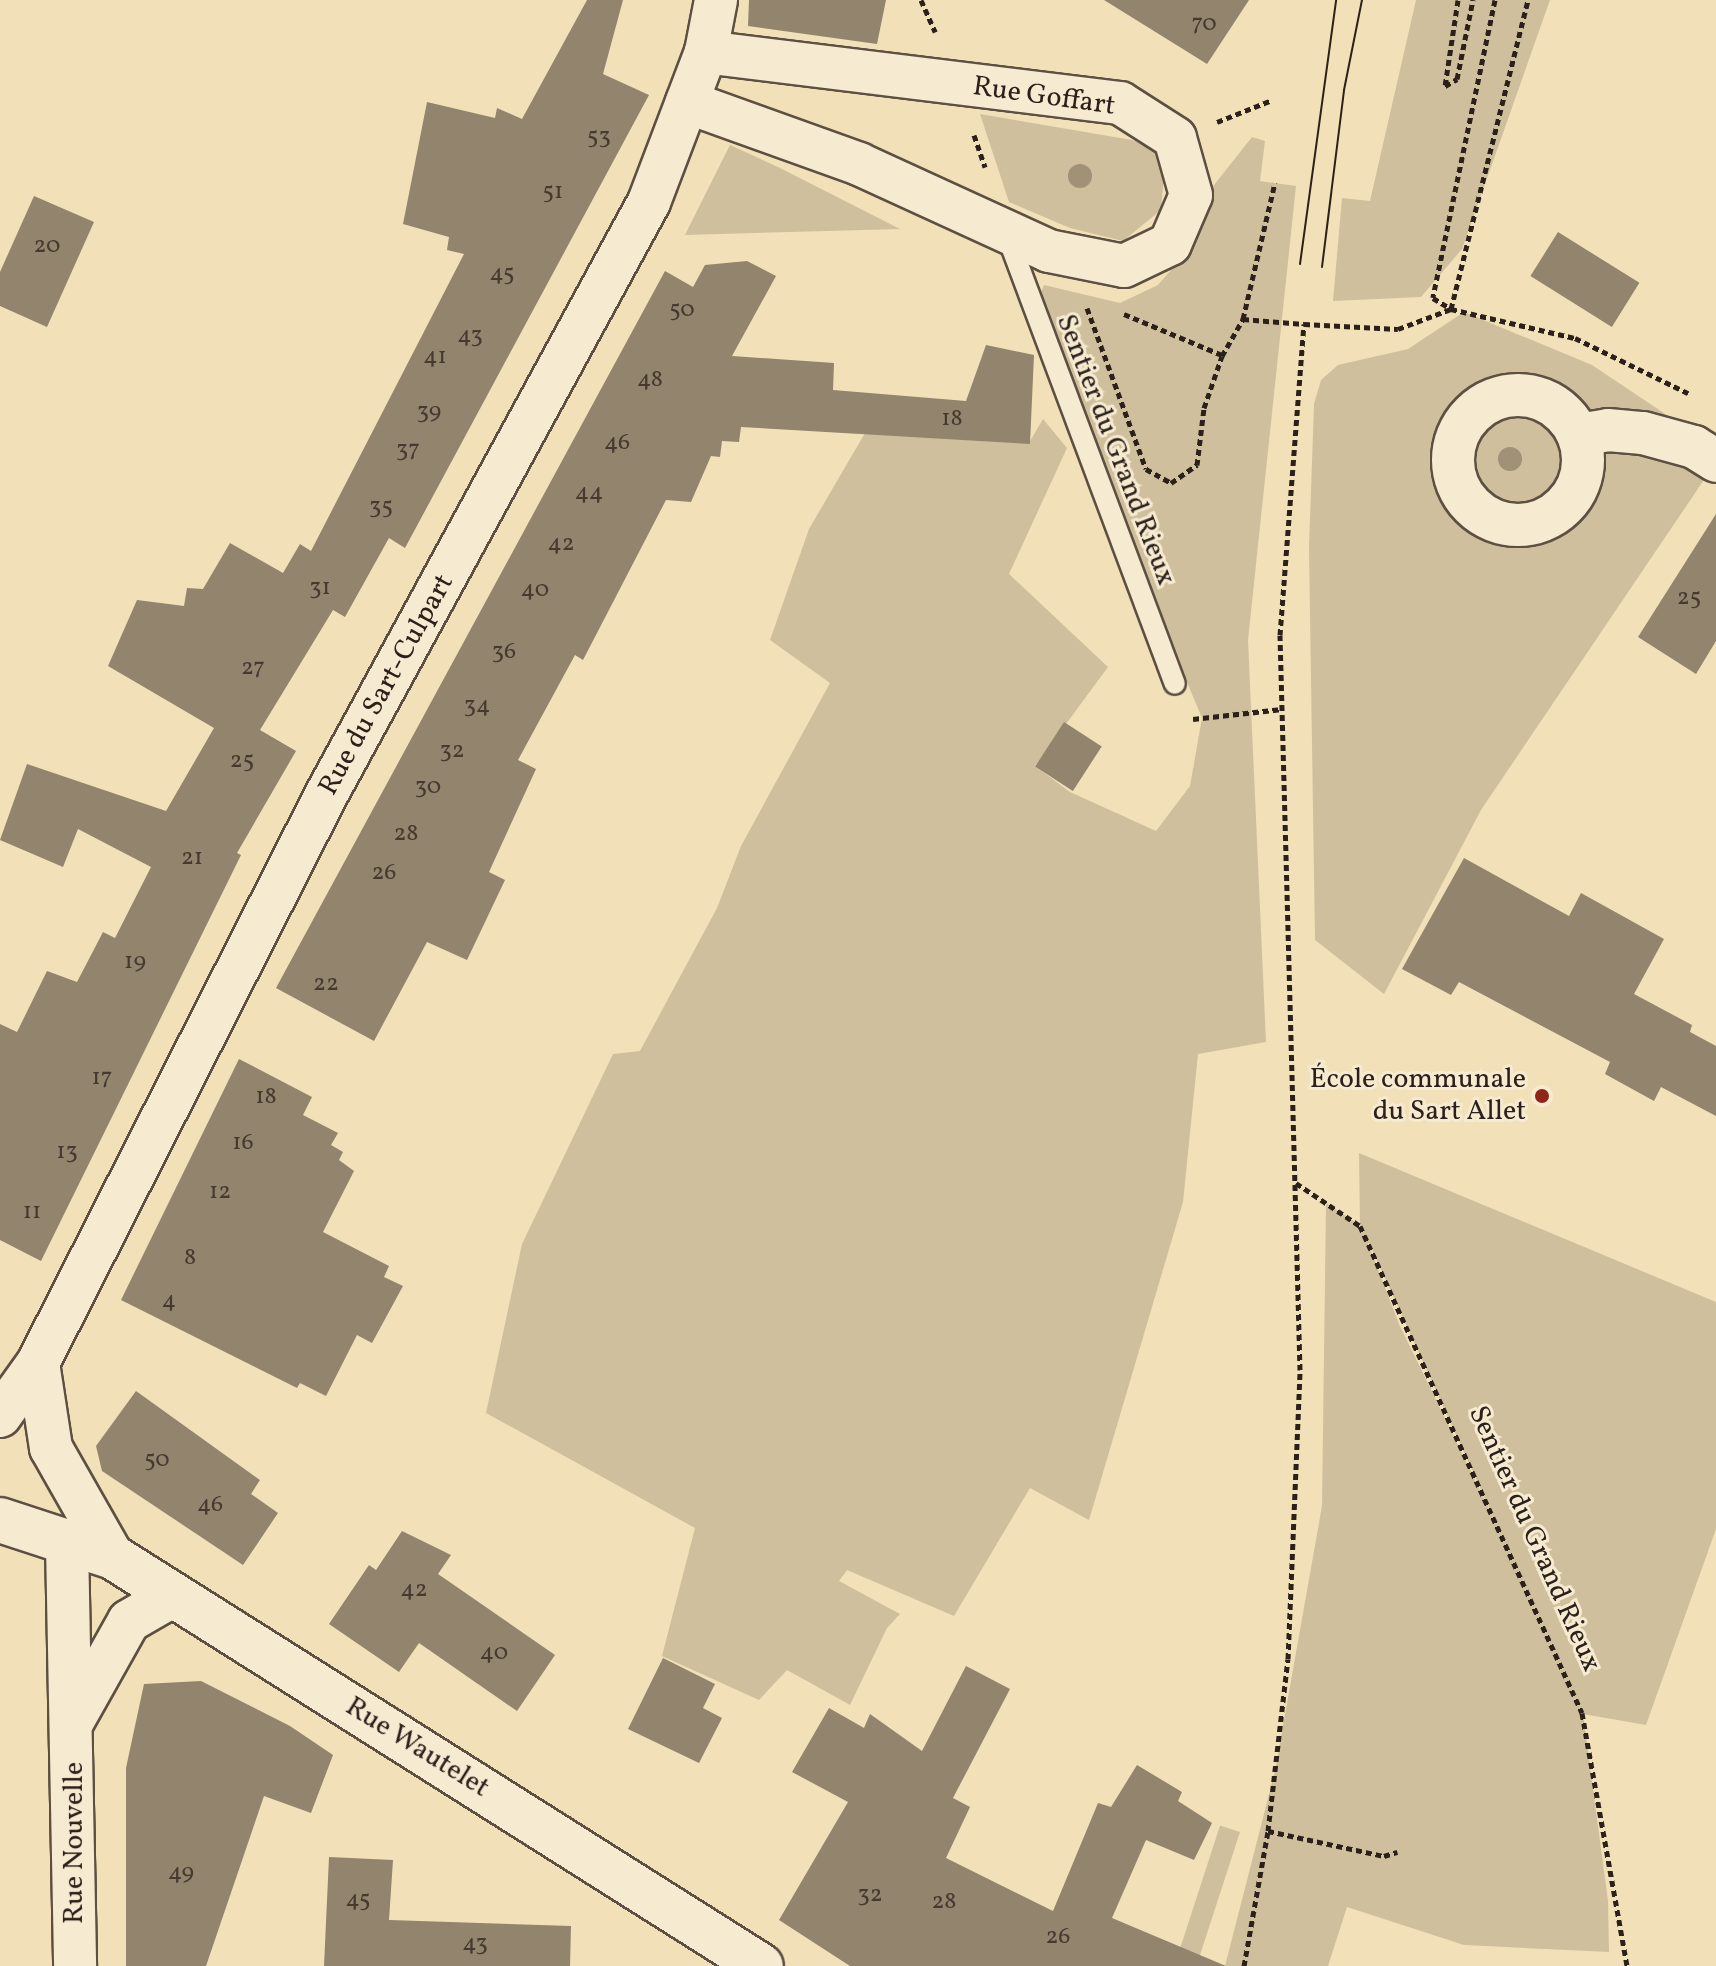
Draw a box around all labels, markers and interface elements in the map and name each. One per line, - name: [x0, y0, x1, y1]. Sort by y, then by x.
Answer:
- house number: 70: [1191, 11, 1217, 39]
- street label: Rue Goffart: [971, 70, 1117, 124]
- house number: 53: [587, 124, 611, 152]
- house number: 51: [543, 179, 563, 207]
- house number: 20: [33, 233, 61, 261]
- house number: 45: [489, 261, 515, 289]
- house number: 50: [669, 297, 695, 325]
- street label: Sentier du Grand Rieux: [1048, 310, 1182, 590]
- house number: 43: [457, 323, 483, 351]
- house number: 41: [423, 344, 447, 372]
- house number: 48: [637, 367, 663, 395]
- house number: 39: [417, 399, 441, 427]
- house number: 18: [941, 406, 963, 434]
- house number: 46: [604, 430, 630, 458]
- house number: 37: [396, 437, 420, 465]
- house number: 44: [575, 480, 603, 508]
- house number: 35: [369, 494, 393, 522]
- house number: 42: [547, 531, 575, 559]
- street label: Rue du Sart-Culpart: [312, 569, 462, 801]
- house number: 31: [309, 575, 331, 603]
- house number: 40: [521, 577, 549, 605]
- house number: 25: [1677, 585, 1701, 613]
- house number: 36: [492, 639, 516, 667]
- house number: 27: [241, 655, 265, 683]
- house number: 34: [464, 693, 490, 721]
- house number: 32: [439, 738, 465, 766]
- house number: 25: [230, 748, 254, 776]
- house number: 30: [415, 774, 441, 802]
- house number: 28: [393, 821, 419, 849]
- house number: 21: [181, 845, 203, 873]
- house number: 26: [371, 860, 397, 888]
- house number: 19: [124, 949, 146, 977]
- house number: 22: [313, 971, 339, 999]
- place label: École communale du Sart Allet: [1310, 1063, 1526, 1129]
- house number: 17: [92, 1065, 112, 1093]
- house number: 18: [255, 1084, 277, 1112]
- marker: École communale du Sart Allet: [1533, 1087, 1551, 1105]
- house number: 16: [232, 1130, 254, 1158]
- house number: 13: [56, 1139, 78, 1167]
- house number: 12: [209, 1179, 231, 1207]
- house number: 11: [23, 1199, 41, 1227]
- house number: 8: [184, 1245, 196, 1273]
- house number: 4: [162, 1288, 176, 1316]
- street label: Sentier du Grand Rieux: [1460, 1401, 1608, 1677]
- house number: 50: [144, 1447, 170, 1475]
- house number: 46: [197, 1492, 223, 1520]
- house number: 42: [400, 1577, 428, 1605]
- house number: 40: [480, 1640, 508, 1668]
- street label: Rue Wautelet: [339, 1690, 495, 1806]
- street label: Rue Nouvelle: [58, 1762, 92, 1924]
- house number: 49: [168, 1860, 194, 1888]
- house number: 32: [857, 1882, 883, 1910]
- house number: 45: [345, 1887, 371, 1915]
- house number: 28: [931, 1889, 957, 1917]
- house number: 26: [1045, 1924, 1071, 1952]
- house number: 43: [462, 1931, 488, 1959]

